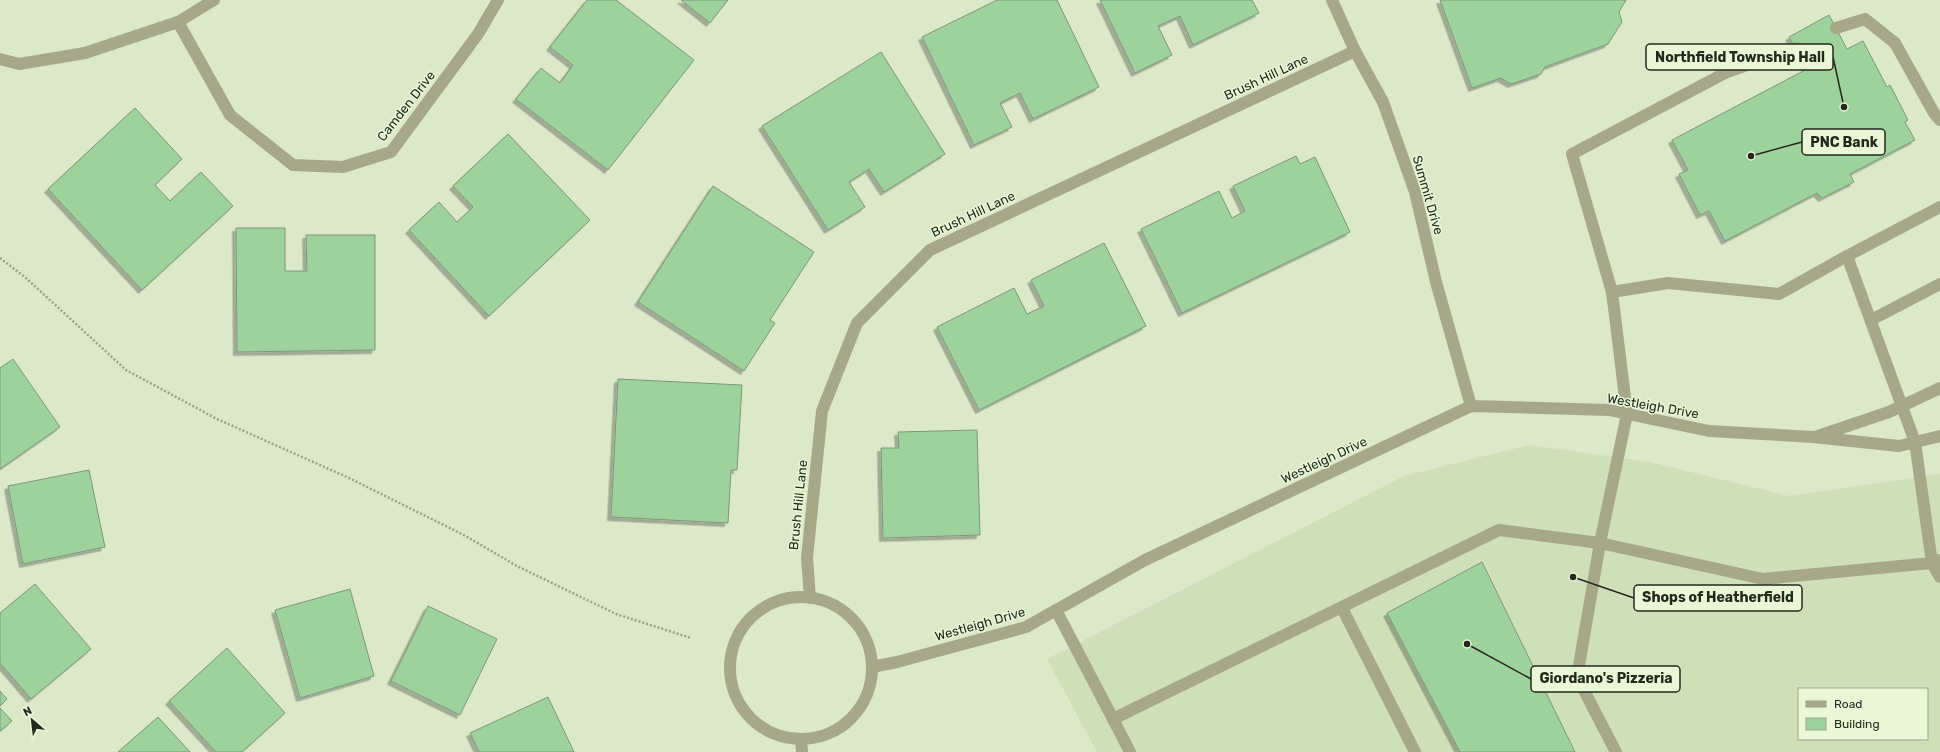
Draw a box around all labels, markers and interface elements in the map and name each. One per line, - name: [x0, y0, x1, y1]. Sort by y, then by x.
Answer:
- callout: Northfield Township Hall: [1646, 44, 1833, 70]
- text: Northfield Township Hall: [1655, 49, 1825, 66]
- street label: Brush Hill Lane: [1222, 51, 1310, 103]
- street label: Camden Drive: [374, 68, 438, 144]
- callout: PNC Bank: [1802, 129, 1885, 155]
- text: PNC Bank: [1810, 134, 1879, 151]
- street label: Summit Drive: [1410, 154, 1446, 236]
- street label: Brush Hill Lane: [929, 188, 1017, 240]
- street label: Westleigh Drive: [1606, 391, 1700, 422]
- street label: Westleigh Drive: [1279, 434, 1370, 487]
- street label: Brush Hill Lane: [786, 459, 810, 551]
- callout: Shops of Heatherfield: [1634, 585, 1802, 611]
- text: Shops of Heatherfield: [1642, 589, 1794, 606]
- street label: Westleigh Drive: [933, 604, 1027, 645]
- callout: Giordano's Pizzeria: [1531, 666, 1680, 692]
- text: Giordano's Pizzeria: [1540, 670, 1672, 687]
- legend: [1798, 688, 1928, 740]
- text: Road: [1834, 697, 1862, 711]
- north arrow: [12, 700, 52, 740]
- text: N: [21, 704, 34, 719]
- text: Building: [1834, 717, 1880, 731]

